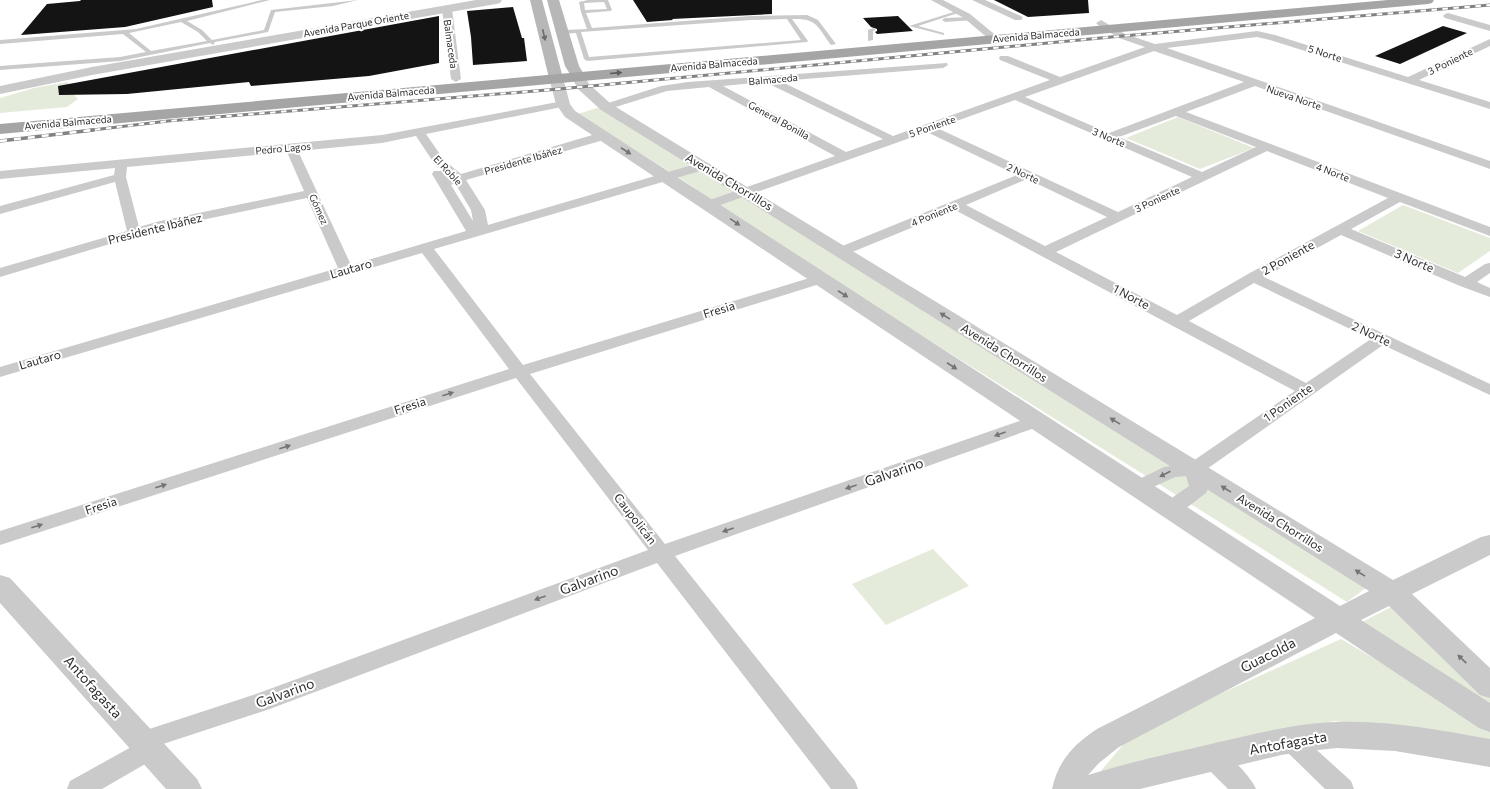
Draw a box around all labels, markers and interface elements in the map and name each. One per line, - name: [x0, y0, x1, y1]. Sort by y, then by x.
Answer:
- street label: Avenida Parque Oriente: [302, 9, 410, 39]
- street label: Balmaceda: [442, 19, 460, 69]
- street label: Avenida Balmaceda: [992, 25, 1080, 45]
- one-way arrow: [542, 29, 548, 41]
- street label: 5 Norte: [1307, 42, 1343, 64]
- street label: 3 Poniente: [1426, 45, 1474, 77]
- street label: Avenida Balmaceda: [670, 54, 758, 74]
- one-way arrow: [610, 69, 623, 76]
- street label: Balmaceda: [748, 71, 798, 87]
- street label: Nueva Norte: [1265, 82, 1323, 112]
- street label: Avenida Balmaceda: [347, 83, 435, 103]
- street label: General Bonilla: [746, 98, 812, 142]
- street label: Avenida Balmaceda: [24, 112, 112, 132]
- street label: 5 Poniente: [907, 112, 957, 140]
- street label: 3 Norte: [1091, 125, 1127, 149]
- street label: Pedro Lagos: [255, 140, 312, 156]
- street label: Presidente Ibáñez: [483, 143, 563, 177]
- one-way arrow: [621, 147, 631, 155]
- street label: Avenida Chorrillos: [683, 150, 776, 213]
- street label: El Roble: [431, 153, 465, 187]
- street label: 2 Norte: [1005, 160, 1041, 186]
- street label: 4 Norte: [1315, 160, 1351, 184]
- street label: 3 Poniente: [1133, 183, 1181, 215]
- street label: Gómez: [307, 192, 331, 226]
- street label: 4 Poniente: [909, 199, 959, 229]
- street label: Presidente Ibáñez: [106, 210, 203, 246]
- one-way arrow: [729, 219, 741, 226]
- street label: 2 Poniente: [1259, 237, 1316, 277]
- street label: 3 Norte: [1393, 246, 1436, 275]
- street label: Lautaro: [328, 255, 373, 281]
- street label: 1 Norte: [1111, 281, 1152, 312]
- one-way arrow: [838, 290, 849, 298]
- street label: Fresia: [701, 298, 736, 320]
- one-way arrow: [940, 312, 950, 320]
- street label: 2 Norte: [1350, 318, 1393, 348]
- street label: Avenida Chorrillos: [959, 320, 1050, 384]
- street label: Lautaro: [17, 346, 62, 372]
- one-way arrow: [946, 362, 958, 369]
- street label: 1 Poniente: [1260, 380, 1314, 424]
- one-way arrow: [443, 391, 455, 397]
- street label: Fresia: [392, 393, 427, 417]
- one-way arrow: [1109, 417, 1121, 424]
- one-way arrow: [994, 431, 1006, 437]
- one-way arrow: [279, 444, 291, 450]
- street label: Galvarino: [862, 454, 925, 490]
- one-way arrow: [1159, 471, 1171, 477]
- one-way arrow: [155, 483, 167, 489]
- one-way arrow: [845, 484, 857, 490]
- one-way arrow: [1221, 485, 1231, 493]
- street label: Caupolicán: [612, 490, 660, 547]
- street label: Avenida Chorrillos: [1235, 490, 1326, 554]
- street label: Fresia: [83, 493, 118, 517]
- one-way arrow: [31, 523, 43, 529]
- one-way arrow: [722, 527, 734, 533]
- street label: Galvarino: [557, 561, 620, 598]
- one-way arrow: [1354, 569, 1366, 576]
- one-way arrow: [534, 596, 546, 602]
- street label: Guacolda: [1237, 633, 1298, 676]
- street label: Antofagasta: [61, 652, 126, 722]
- one-way arrow: [1457, 654, 1467, 664]
- street label: Galvarino: [253, 674, 316, 711]
- street label: Antofagasta: [1248, 727, 1328, 758]

